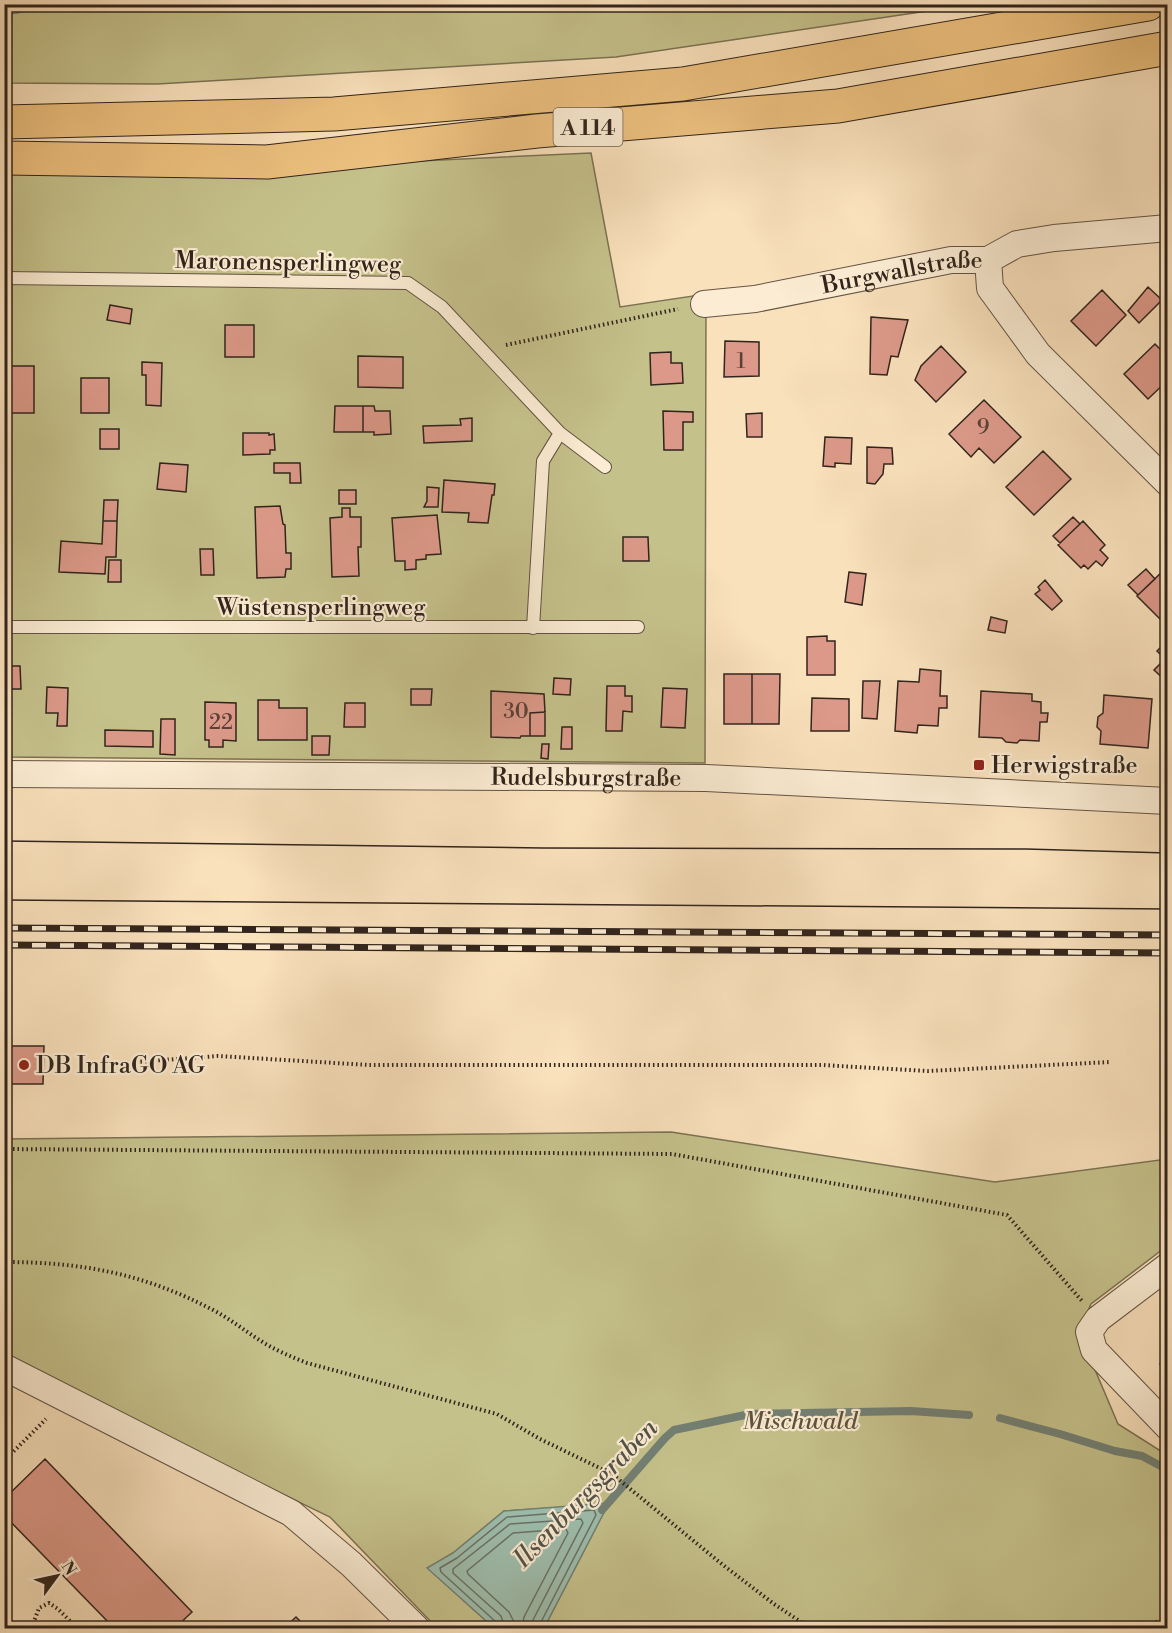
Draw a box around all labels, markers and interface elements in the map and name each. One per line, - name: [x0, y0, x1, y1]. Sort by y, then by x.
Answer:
- road number: A 114: [554, 108, 622, 146]
- street label: Burgwallstraße: [818, 245, 983, 302]
- street label: Maronensperlingweg: [174, 246, 402, 280]
- house number: 1: [736, 349, 746, 375]
- house number: 9: [977, 415, 989, 441]
- street label: Wüstensperlingweg: [215, 593, 426, 623]
- house number: 30: [503, 699, 529, 725]
- house number: 22: [209, 710, 233, 736]
- place label: Herwigstraße: [991, 751, 1138, 781]
- marker: Herwigstraße: [972, 758, 986, 772]
- street label: Rudelsburgstraße: [490, 763, 682, 794]
- place label: DB InfraGO AG: [36, 1051, 206, 1081]
- marker: DB InfraGO AG: [17, 1058, 31, 1072]
- park label: Mischwald: [743, 1407, 859, 1437]
- water label: Ilsenburgsgraben: [506, 1412, 665, 1576]
- north arrow: [27, 1546, 87, 1606]
- text: N: [57, 1558, 81, 1579]

